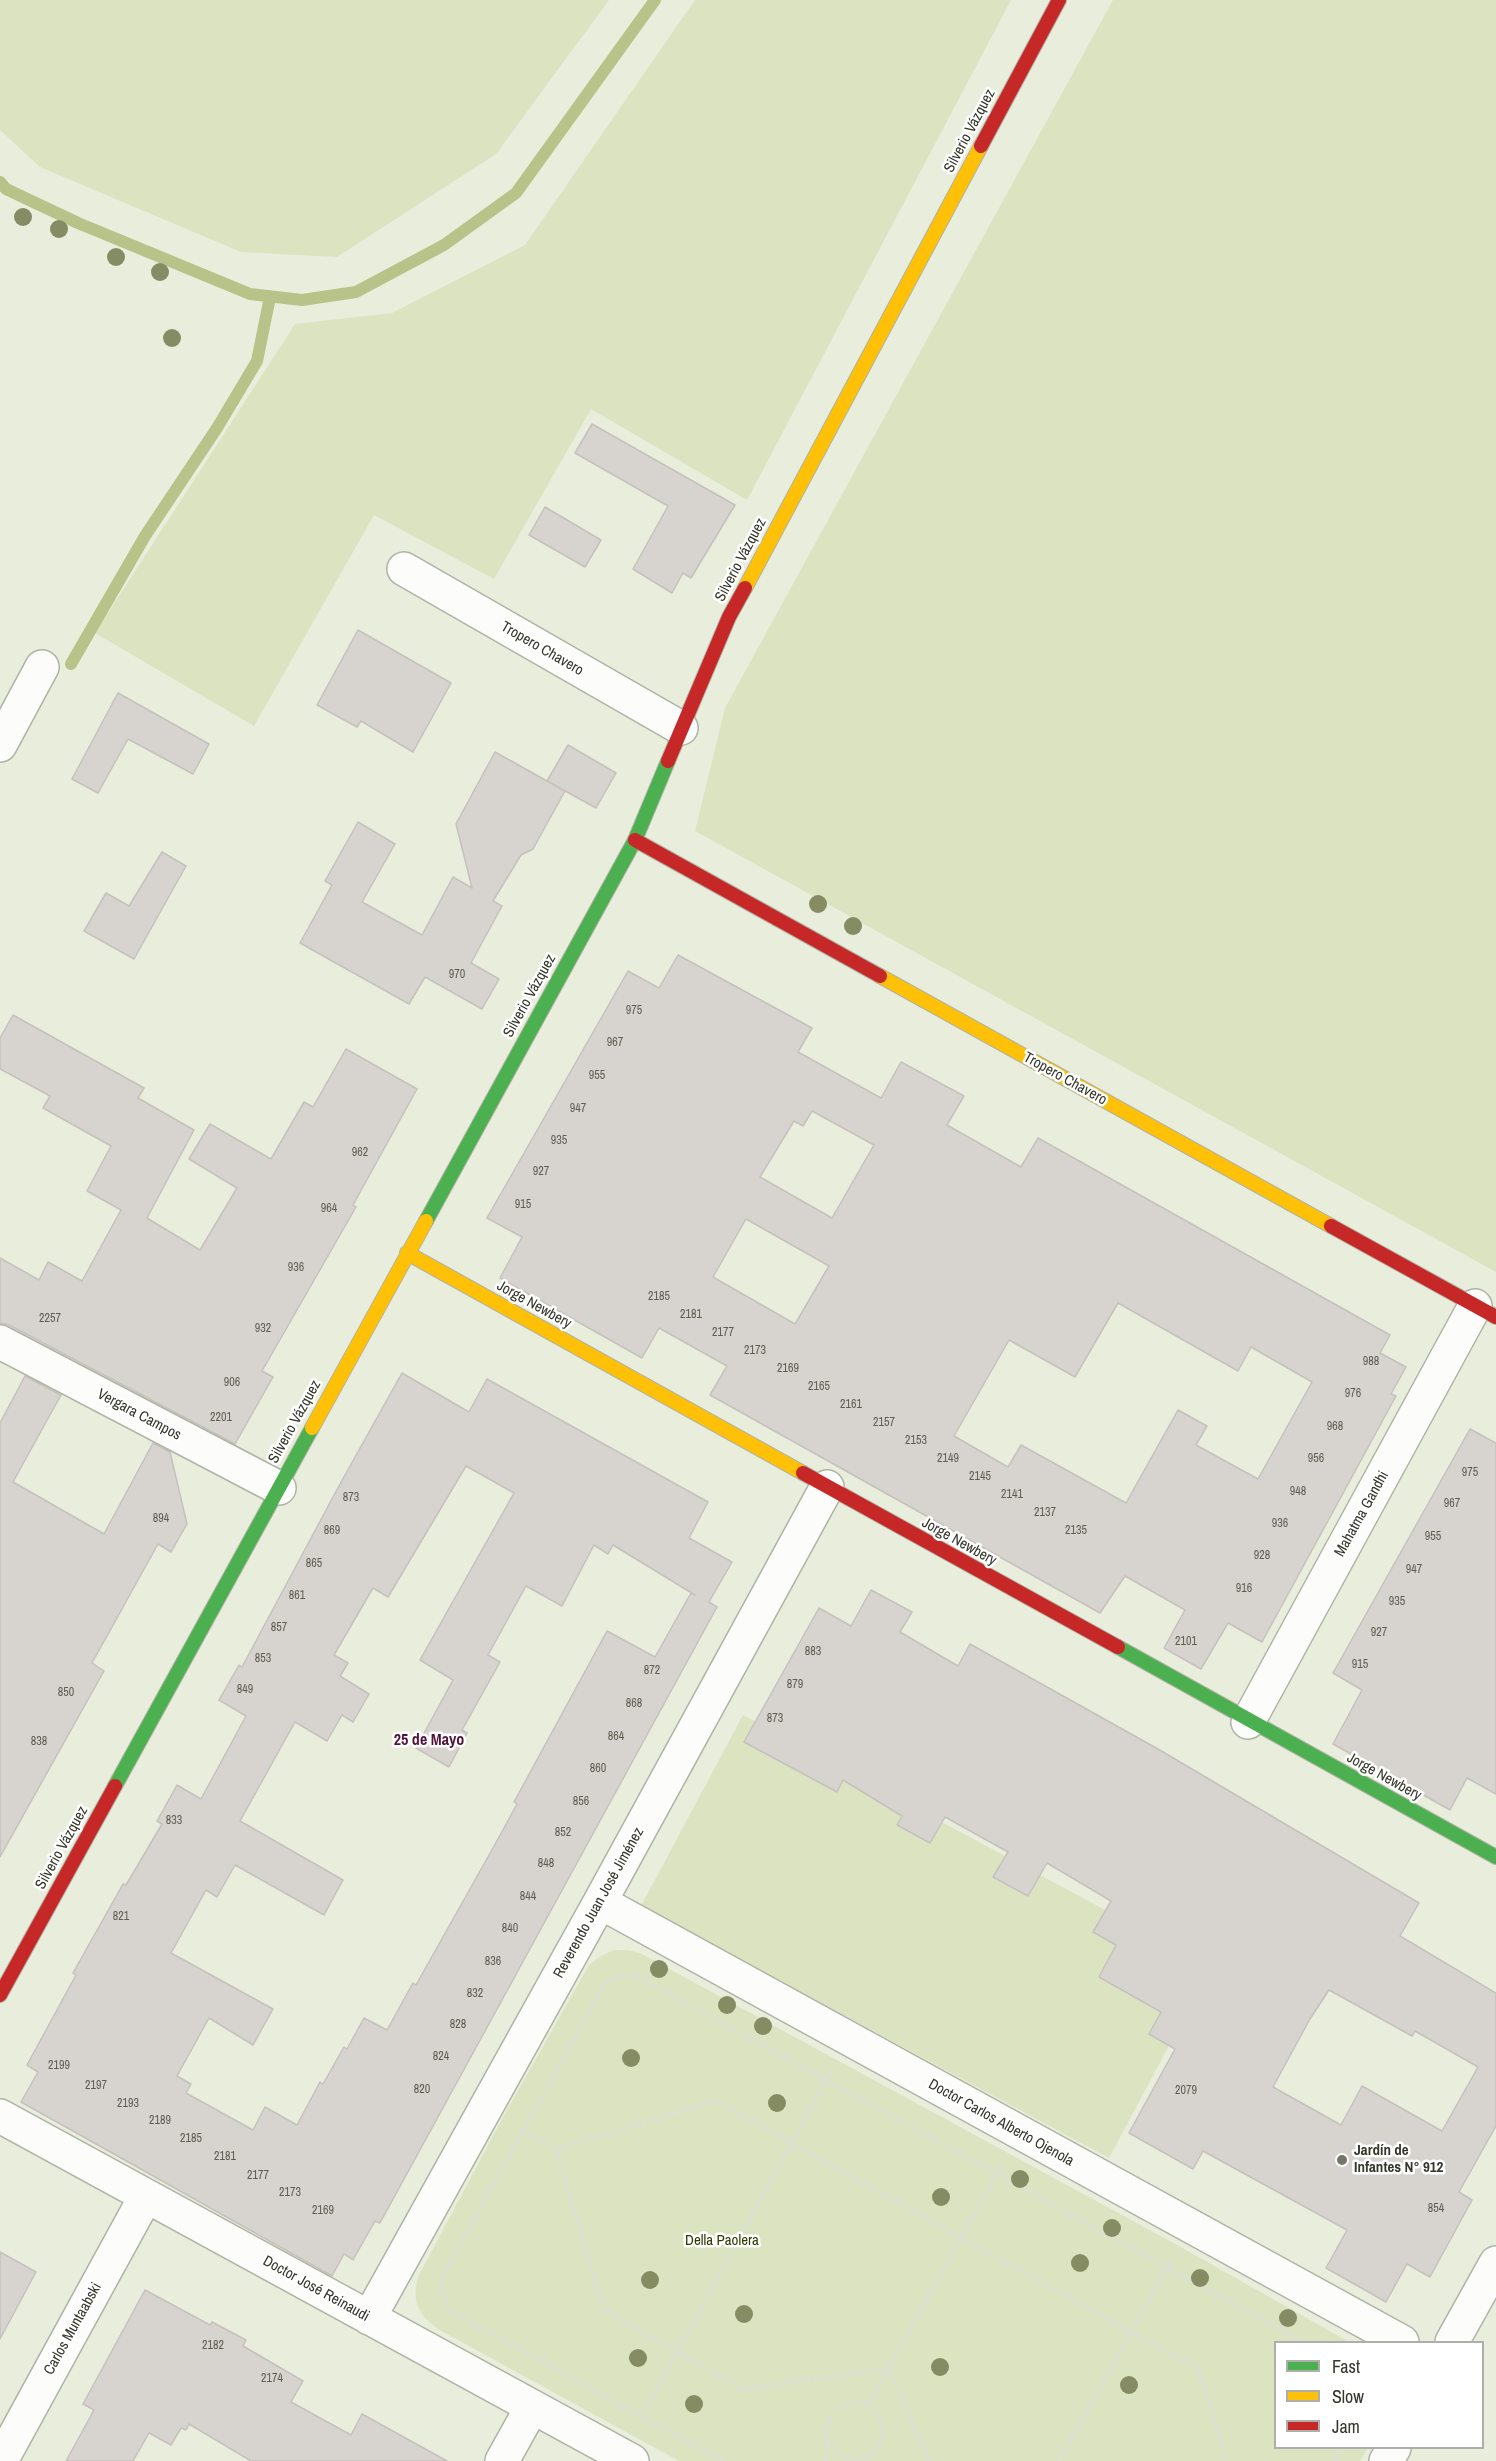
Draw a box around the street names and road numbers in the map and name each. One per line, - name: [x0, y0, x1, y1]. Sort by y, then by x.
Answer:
- street label: Silverio Vázquez: [940, 86, 1000, 176]
- street label: Silverio Vázquez: [711, 515, 771, 605]
- street label: Tropero Chavero: [497, 618, 587, 680]
- street label: Silverio Vázquez: [500, 951, 560, 1041]
- street label: Tropero Chavero: [1020, 1049, 1110, 1109]
- street label: Jorge Newbery: [493, 1277, 575, 1333]
- street label: Silverio Vázquez: [265, 1377, 325, 1467]
- street label: Vergara Campos: [94, 1385, 184, 1445]
- street label: Mahatma Gandhi: [1331, 1468, 1393, 1560]
- street label: Jorge Newbery: [918, 1514, 1000, 1570]
- street label: Jorge Newbery: [1343, 1749, 1425, 1805]
- street label: Silverio Vázquez: [32, 1803, 92, 1893]
- street label: Reverendo Juan José Jiménez: [550, 1824, 648, 1982]
- street label: Doctor Carlos Alberto Ojenola: [925, 2076, 1077, 2170]
- street label: Doctor José Reinaudi: [260, 2252, 372, 2326]
- street label: Carlos Muntaabski: [40, 2280, 106, 2378]

